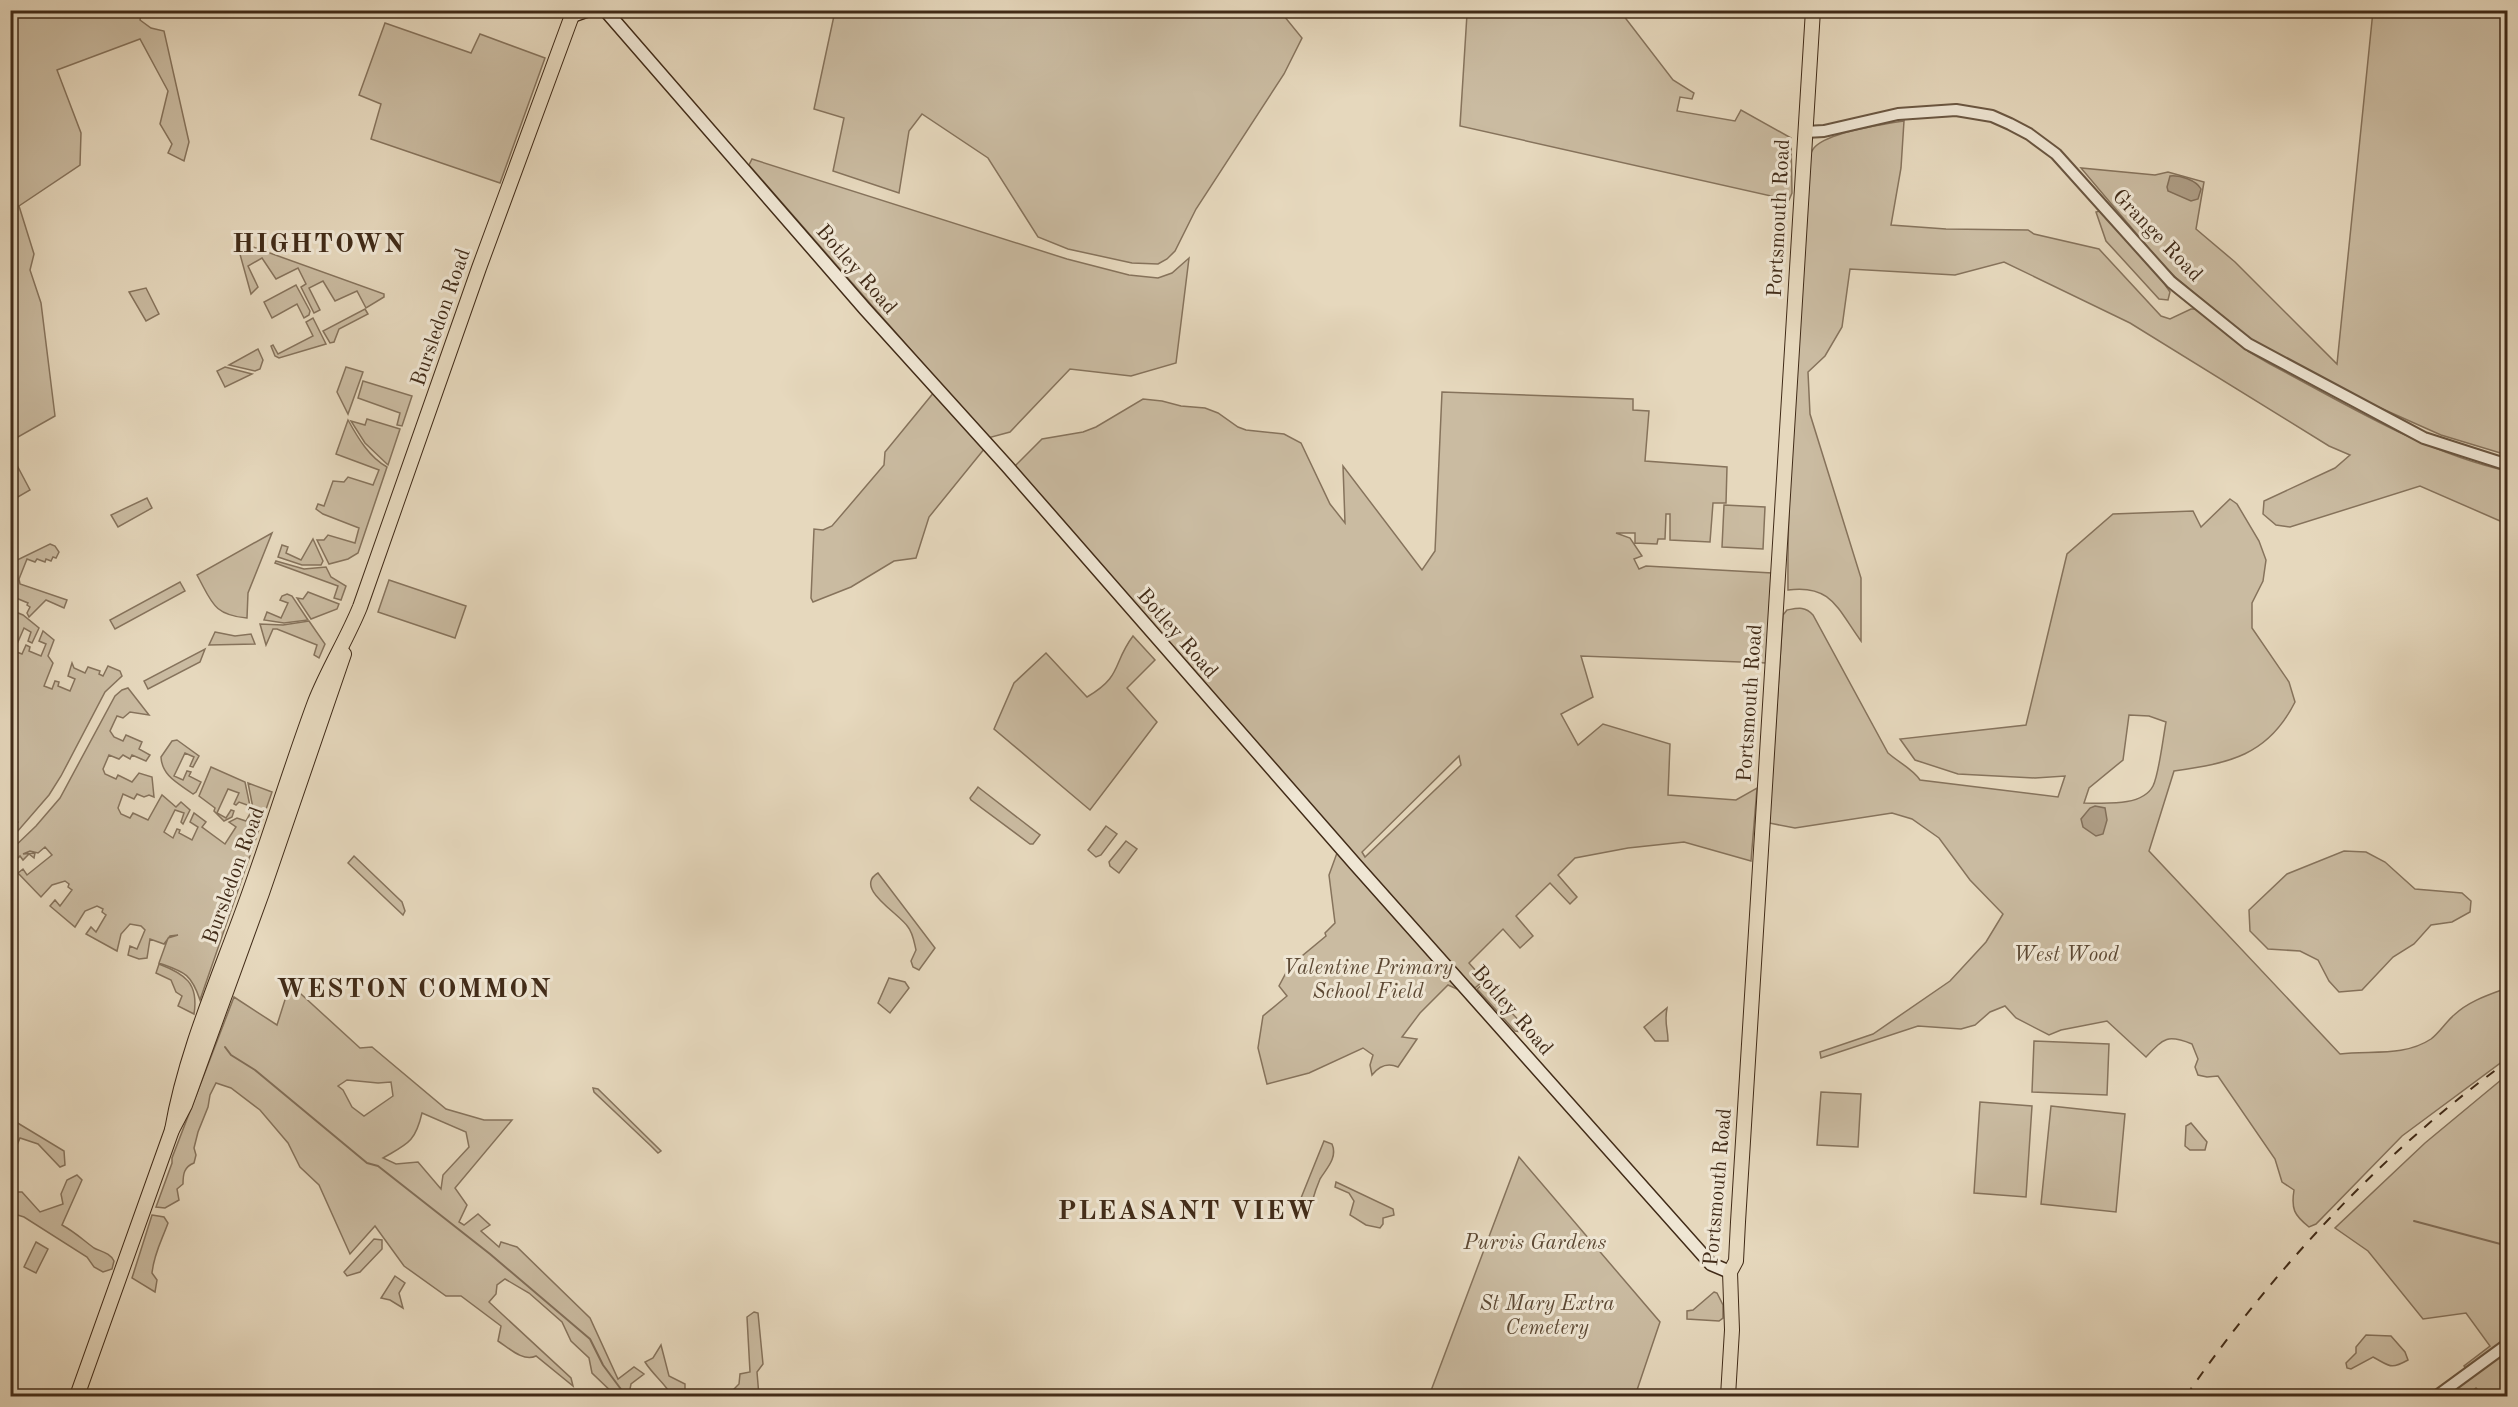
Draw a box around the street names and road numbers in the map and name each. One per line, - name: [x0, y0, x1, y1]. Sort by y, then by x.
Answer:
- street label: Portsmouth Road: [1765, 138, 1794, 298]
- street label: Grange Road: [2108, 186, 2206, 286]
- street label: Botley Road: [811, 221, 900, 319]
- street label: Bursledon Road: [408, 246, 475, 389]
- street label: Botley Road: [1132, 585, 1221, 683]
- street label: Portsmouth Road: [1734, 623, 1766, 783]
- street label: Bursledon Road: [200, 804, 269, 947]
- street label: Botley Road: [1467, 962, 1556, 1060]
- street label: Portsmouth Road: [1701, 1107, 1736, 1267]

